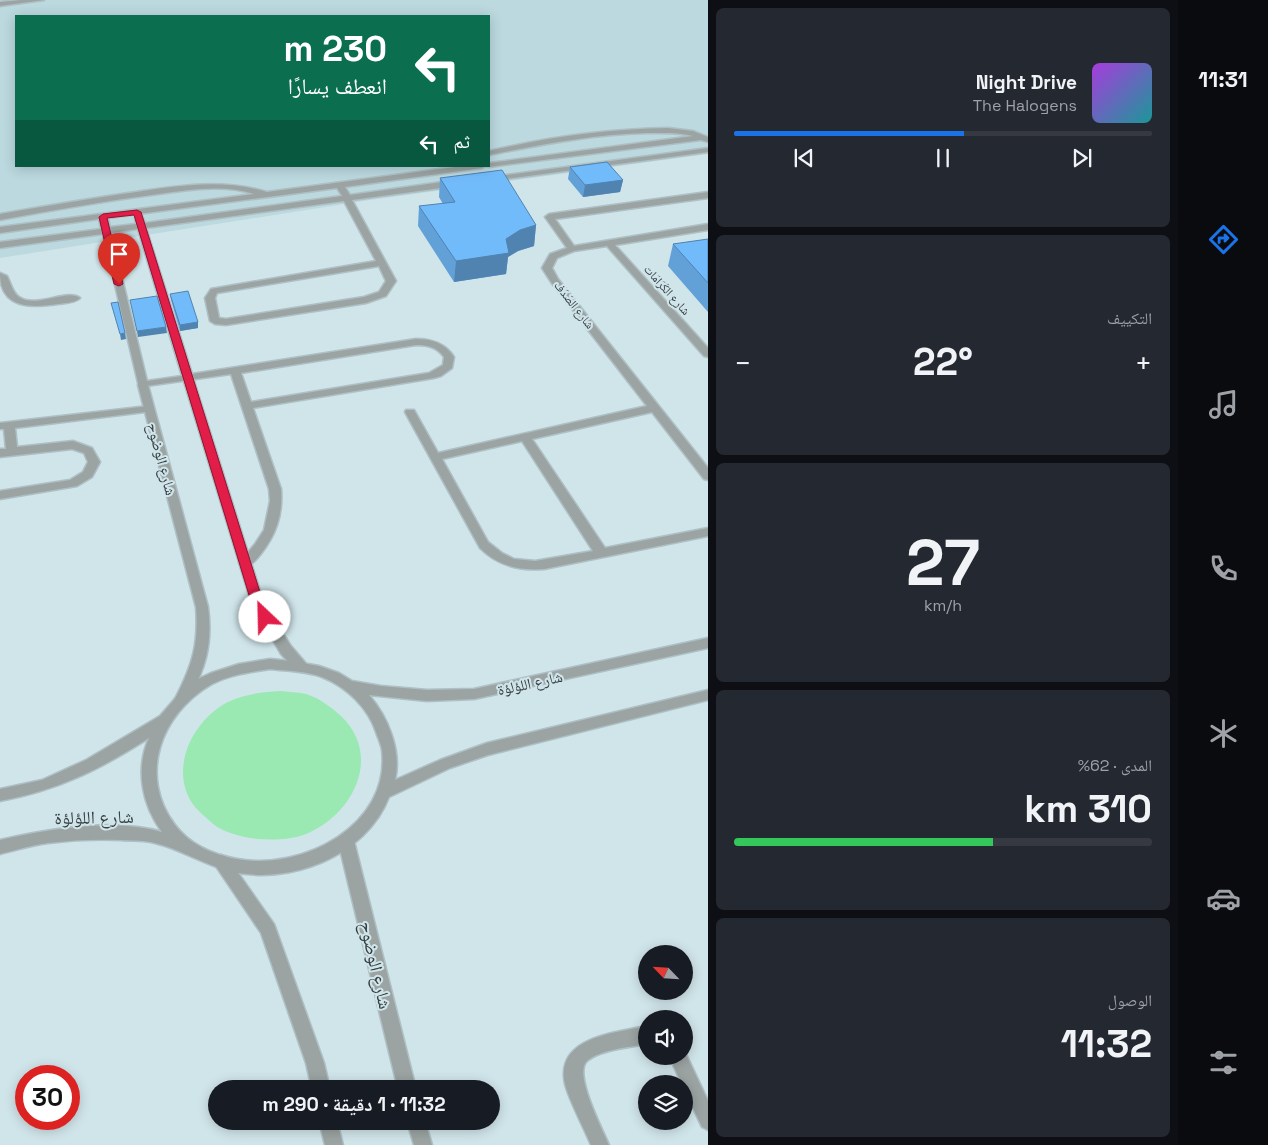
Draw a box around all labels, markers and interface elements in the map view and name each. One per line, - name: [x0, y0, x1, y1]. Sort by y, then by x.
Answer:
- text: 230 m: [283, 27, 387, 71]
- icon: left: [405, 35, 470, 100]
- text: 11:31: [1198, 65, 1248, 93]
- text: Night Drive: [976, 70, 1077, 95]
- text: انعطف يسارًا: [288, 72, 387, 100]
- text: The Halogens: [973, 95, 1077, 116]
- text: ثم: [453, 129, 470, 154]
- icon: left: [415, 130, 443, 158]
- icon: previous: [790, 144, 818, 172]
- icon: pause: [929, 144, 957, 172]
- icon: next: [1068, 144, 1096, 172]
- icon: directions: [1206, 222, 1241, 257]
- pin: [98, 233, 140, 284]
- icon: arrive: [105, 240, 133, 268]
- street label: شارع الكَرَامَات: [640, 262, 694, 319]
- street label: شارع الصَدَف: [550, 278, 598, 332]
- text: التكييف: [1107, 308, 1152, 329]
- text: 22°: [913, 338, 973, 386]
- text: −: [734, 345, 751, 381]
- text: +: [1135, 345, 1152, 381]
- icon: music: [1206, 387, 1241, 422]
- street label: شارع الوضوح: [142, 421, 181, 498]
- text: 27: [906, 521, 980, 604]
- icon: phone: [1206, 551, 1241, 586]
- position arrow: [238, 590, 290, 642]
- text: km/h: [924, 595, 962, 616]
- street label: شارع اللؤلؤة: [496, 667, 565, 700]
- icon: climate: [1206, 716, 1241, 751]
- text: المدى · 62%: [1078, 755, 1152, 776]
- text: 310 km: [1024, 785, 1152, 833]
- street label: شارع اللؤلؤة: [54, 805, 134, 829]
- icon: car: [1206, 881, 1241, 916]
- street label: شارع الوضوح: [354, 919, 397, 1011]
- north arrow: [638, 945, 692, 1000]
- map controls: [638, 945, 693, 1130]
- text: الوصول: [1108, 990, 1152, 1011]
- button: sound: [638, 1010, 693, 1065]
- text: 11:32: [1061, 1020, 1152, 1068]
- icon: filters: [1206, 1045, 1241, 1080]
- speed limit sign: 30: [15, 1065, 80, 1130]
- button: layers: [638, 1075, 693, 1130]
- text: 11:32 · 1 دقيقة · 290 m: [263, 1092, 445, 1117]

